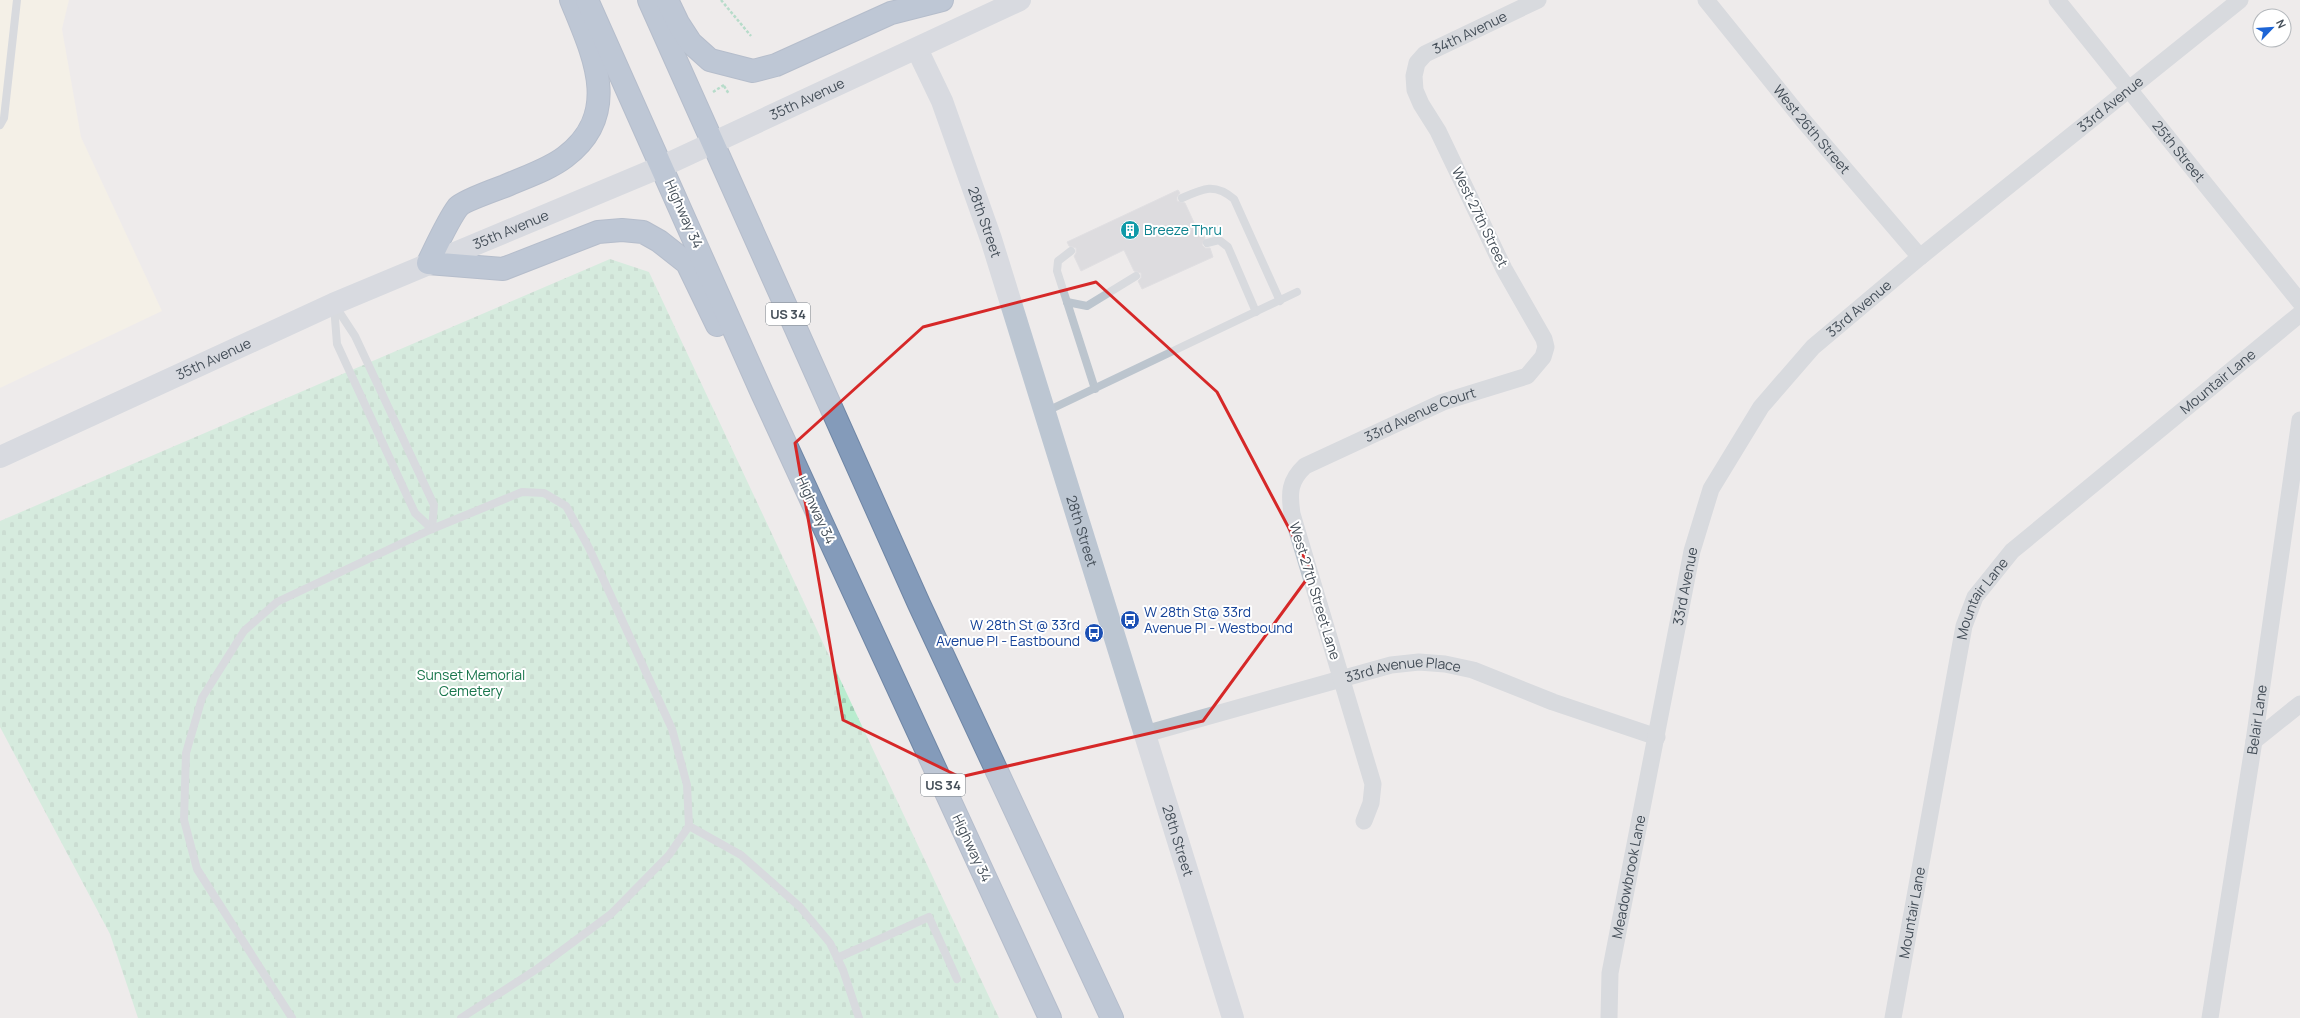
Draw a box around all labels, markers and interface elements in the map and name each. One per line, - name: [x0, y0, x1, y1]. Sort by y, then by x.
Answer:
- street label: 34th Avenue: [1429, 6, 1510, 58]
- north arrow: [2252, 8, 2292, 48]
- text: N: [2273, 17, 2290, 30]
- street label: 33rd Avenue: [2073, 72, 2147, 136]
- street label: 35th Avenue: [766, 73, 847, 124]
- street label: West 26th Street: [1769, 81, 1855, 178]
- street label: 25th Street: [2148, 116, 2210, 186]
- street label: West 27th Street: [1448, 164, 1513, 270]
- street label: Highway 34: [661, 176, 708, 251]
- street label: 28th Street: [964, 184, 1006, 260]
- street label: 35th Avenue: [470, 205, 551, 254]
- building icon: Breeze Thru: [1119, 219, 1141, 241]
- place label: Breeze Thru: [1144, 220, 1222, 239]
- street label: 33rd Avenue: [1822, 275, 1895, 341]
- road number: US 34: [766, 303, 810, 325]
- street label: 35th Avenue: [173, 333, 254, 384]
- street label: Mountair Lane: [2176, 344, 2259, 418]
- street label: 33rd Avenue Court: [1361, 382, 1478, 446]
- street label: Highway 34: [792, 473, 841, 547]
- street label: 28th Street: [1062, 493, 1102, 569]
- street label: West 27th Street Lane: [1285, 520, 1346, 662]
- street label: 33rd Avenue: [1668, 545, 1702, 627]
- street label: Mountair Lane: [1952, 553, 2012, 641]
- place label: W 28th St@ 33rd Avenue Pl - Westbound: [1144, 602, 1293, 637]
- bus stop icon: W 28th St@ 33rd Avenue Pl - Westbound: [1119, 609, 1141, 631]
- place label: W 28th St @ 33rd Avenue Pl - Eastbound: [936, 615, 1080, 650]
- bus stop icon: W 28th St @ 33rd Avenue Pl - Eastbound: [1083, 622, 1105, 644]
- street label: 33rd Avenue Place: [1343, 652, 1463, 686]
- park label: Sunset Memorial Cemetery: [417, 665, 525, 700]
- street label: Belair Lane: [2242, 683, 2271, 756]
- road number: US 34: [921, 774, 965, 796]
- street label: 28th Street: [1158, 802, 1199, 879]
- street label: Highway 34: [948, 811, 997, 885]
- street label: Meadowbrook Lane: [1607, 813, 1650, 940]
- street label: Mountair Lane: [1894, 865, 1929, 960]

